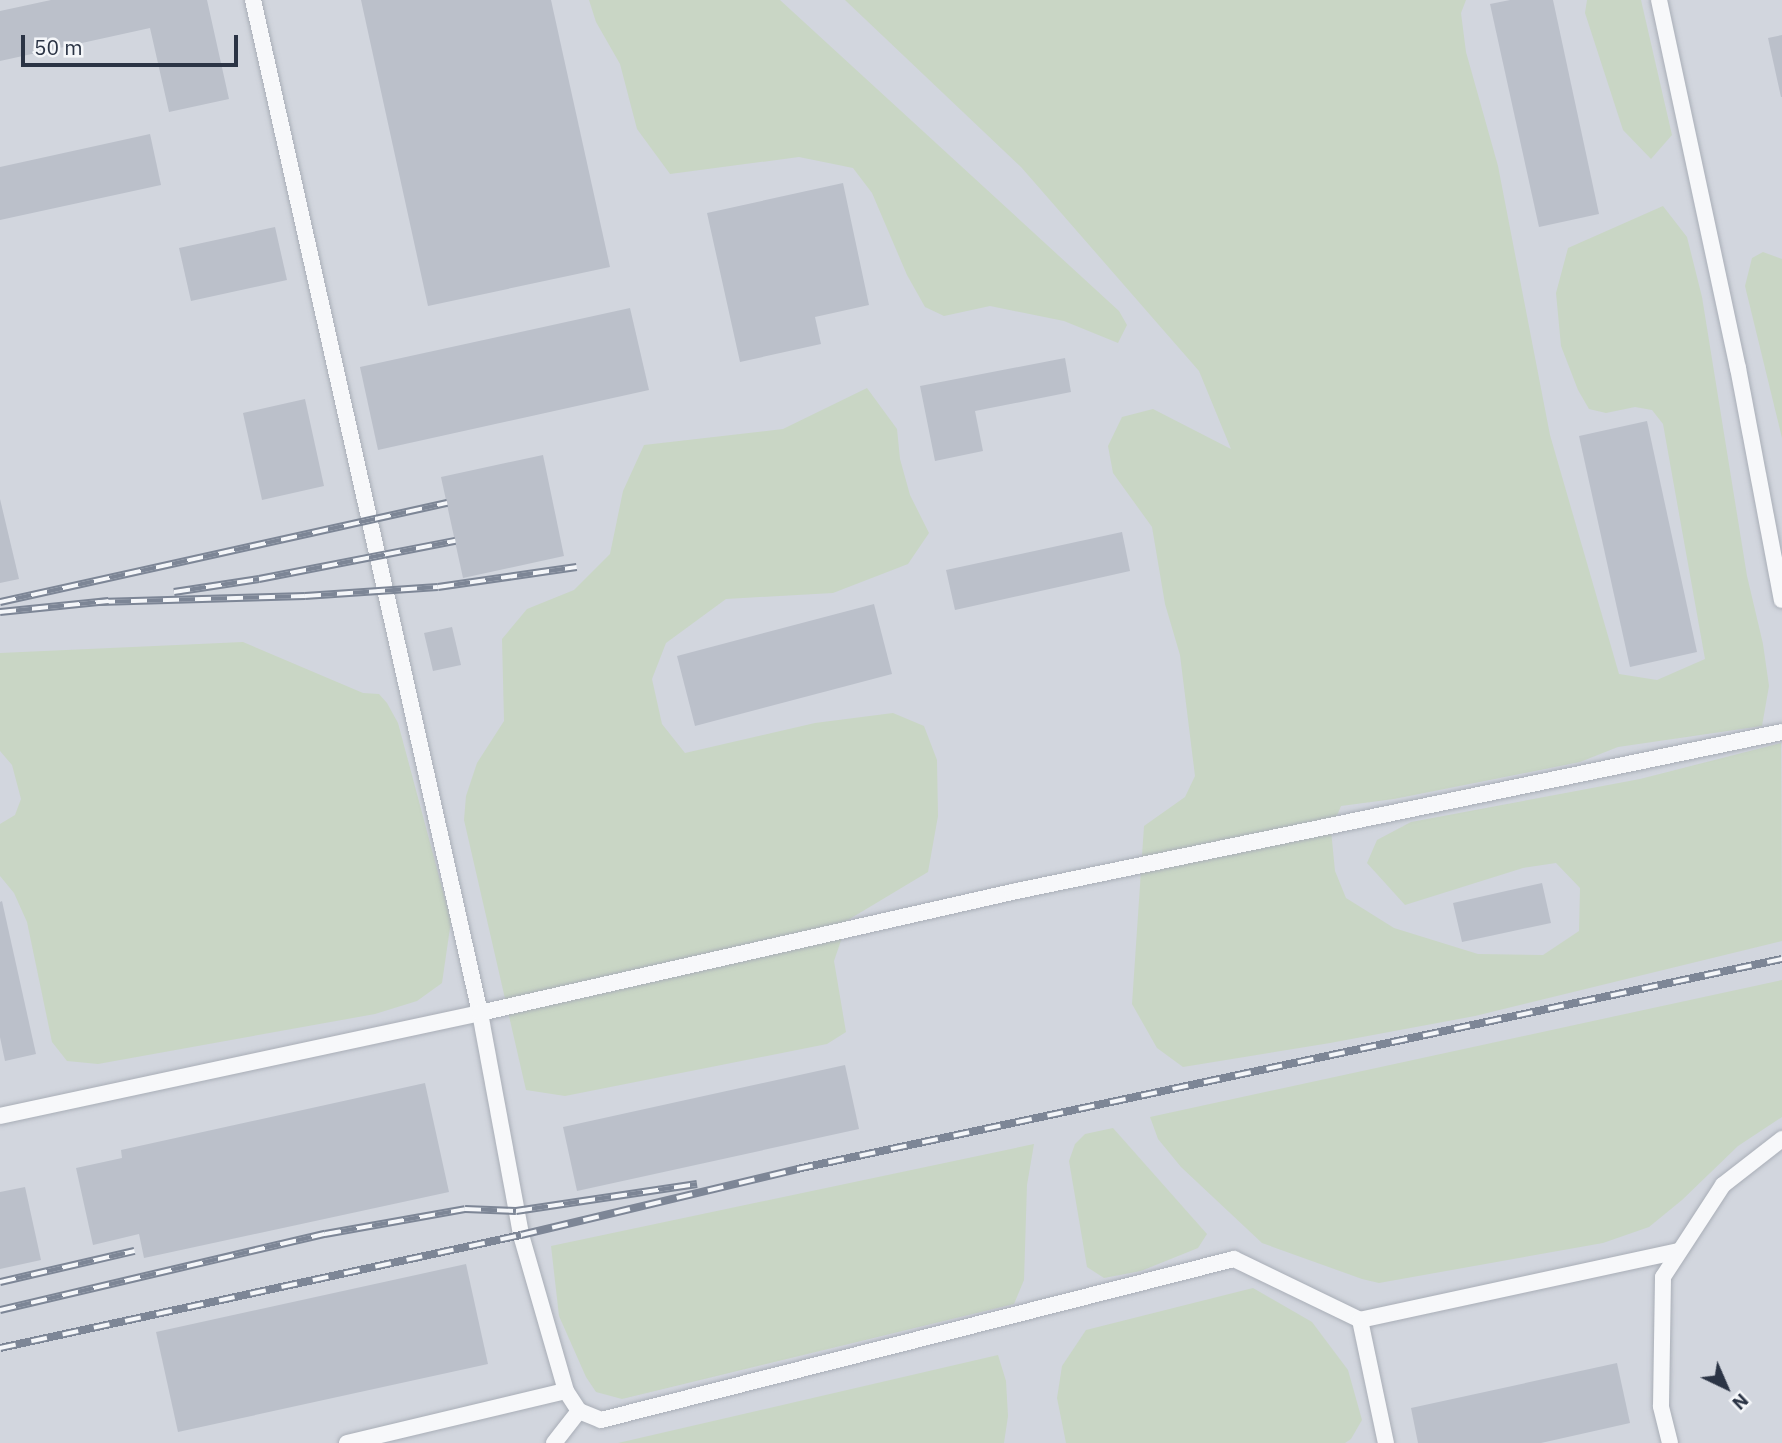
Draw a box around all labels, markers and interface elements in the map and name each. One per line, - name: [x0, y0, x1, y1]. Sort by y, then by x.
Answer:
- scale bar: [24, 21, 242, 65]
- text: 50 m: [34, 33, 83, 61]
- north arrow: [1691, 1352, 1761, 1422]
- text: N: [1727, 1389, 1754, 1416]

